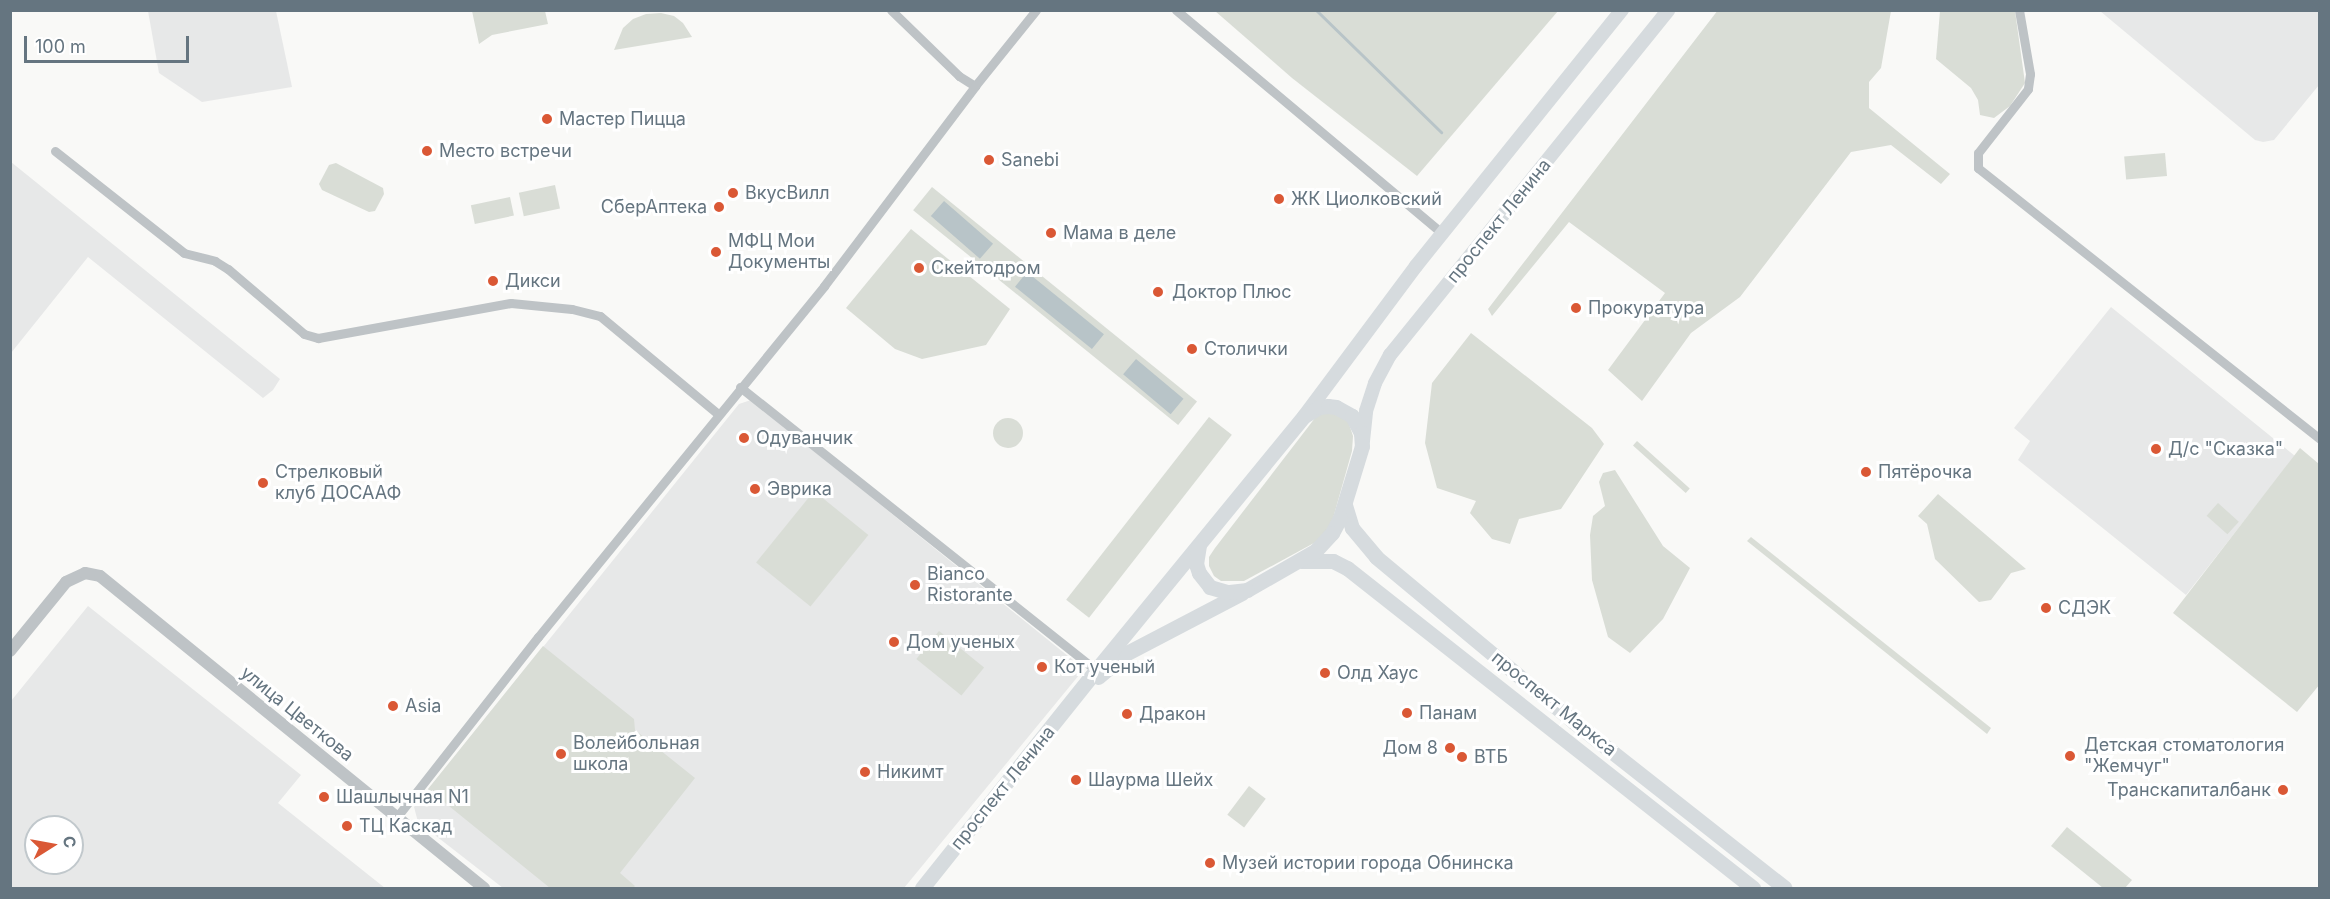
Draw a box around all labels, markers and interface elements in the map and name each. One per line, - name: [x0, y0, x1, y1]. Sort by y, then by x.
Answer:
- scale bar: [27, 24, 192, 62]
- text: 100 m: [35, 36, 86, 57]
- place label: Мастер Пицца: [559, 108, 686, 130]
- marker: Мастер Пицца: [540, 112, 554, 126]
- place label: Место встречи: [439, 140, 572, 162]
- marker: Место встречи: [420, 144, 434, 158]
- place label: Sanebi: [1001, 149, 1059, 171]
- marker: Sanebi: [982, 153, 996, 167]
- street label: проспект Ленина: [1442, 155, 1556, 287]
- place label: ВкусВилл: [745, 182, 830, 204]
- marker: ВкусВилл: [726, 186, 740, 200]
- place label: ЖК Циолковский: [1291, 188, 1442, 210]
- marker: ЖК Циолковский: [1272, 192, 1286, 206]
- place label: СберАптека: [601, 196, 707, 218]
- marker: СберАптека: [712, 200, 726, 214]
- place label: Мама в деле: [1063, 222, 1176, 244]
- marker: Мама в деле: [1044, 226, 1058, 240]
- place label: МФЦ Мои Документы: [728, 231, 830, 274]
- marker: МФЦ Мои Документы: [709, 245, 723, 259]
- place label: Скейтодром: [931, 257, 1040, 279]
- marker: Скейтодром: [912, 261, 926, 275]
- place label: Дикси: [505, 270, 561, 292]
- marker: Дикси: [486, 274, 500, 288]
- place label: Доктор Плюс: [1172, 281, 1291, 303]
- marker: Доктор Плюс: [1149, 283, 1167, 301]
- place label: Прокуратура: [1588, 297, 1704, 319]
- marker: Прокуратура: [1569, 301, 1583, 315]
- place label: Столички: [1204, 338, 1288, 360]
- marker: Столички: [1185, 342, 1199, 356]
- place label: Одуванчик: [756, 427, 853, 449]
- marker: Одуванчик: [737, 431, 751, 445]
- place label: Д/с "Сказка": [2168, 438, 2283, 460]
- marker: Д/с "Сказка": [2149, 442, 2163, 456]
- place label: Пятёрочка: [1878, 461, 1972, 483]
- place label: Стрелковый клуб ДОСААФ: [275, 462, 401, 504]
- marker: Пятёрочка: [1859, 465, 1873, 479]
- marker: Стрелковый клуб ДОСААФ: [256, 476, 270, 490]
- place label: Эврика: [767, 478, 832, 500]
- marker: Эврика: [748, 482, 762, 496]
- place label: Bianco Ristorante: [927, 564, 1013, 606]
- marker: Bianco Ristorante: [908, 578, 922, 592]
- place label: СДЭК: [2058, 597, 2111, 619]
- marker: СДЭК: [2039, 601, 2053, 615]
- place label: Дом ученых: [906, 631, 1015, 653]
- marker: Дом ученых: [887, 635, 901, 649]
- street label: проспект Маркса: [1487, 647, 1621, 761]
- place label: Кот ученый: [1054, 656, 1155, 678]
- marker: Кот ученый: [1035, 660, 1049, 674]
- street label: улица Цветкова: [236, 662, 358, 766]
- place label: Олд Хаус: [1337, 662, 1419, 684]
- marker: Олд Хаус: [1318, 666, 1332, 680]
- place label: Asia: [405, 695, 441, 717]
- marker: Asia: [386, 699, 400, 713]
- place label: Панам: [1419, 702, 1477, 724]
- place label: Дракон: [1139, 703, 1206, 725]
- marker: Панам: [1400, 706, 1414, 720]
- marker: Дракон: [1120, 707, 1134, 721]
- street label: проспект Ленина: [946, 722, 1060, 854]
- place label: Волейбольная школа: [573, 733, 700, 776]
- place label: Детская стоматология "Жемчуг": [2084, 735, 2284, 777]
- place label: Дом 8: [1382, 737, 1438, 759]
- marker: Дом 8: [1443, 741, 1457, 755]
- place label: ВТБ: [1474, 746, 1508, 768]
- marker: Волейбольная школа: [554, 747, 568, 761]
- marker: Детская стоматология "Жемчуг": [2061, 747, 2079, 765]
- marker: ВТБ: [1455, 750, 1469, 764]
- place label: Никимт: [877, 761, 944, 783]
- marker: Никимт: [858, 765, 872, 779]
- place label: Шаурма Шейх: [1088, 769, 1213, 791]
- marker: Шаурма Шейх: [1069, 773, 1083, 787]
- place label: Транскапиталбанк: [2107, 779, 2271, 801]
- marker: Транскапиталбанк: [2276, 783, 2290, 797]
- place label: Шашлычная N1: [336, 786, 469, 808]
- marker: Шашлычная N1: [317, 790, 331, 804]
- north arrow: [24, 815, 84, 875]
- place label: ТЦ Каскад: [359, 815, 452, 837]
- marker: ТЦ Каскад: [340, 819, 354, 833]
- text: С: [59, 834, 81, 850]
- place label: Музей истории города Обнинска: [1222, 852, 1514, 874]
- marker: Музей истории города Обнинска: [1203, 856, 1217, 870]

